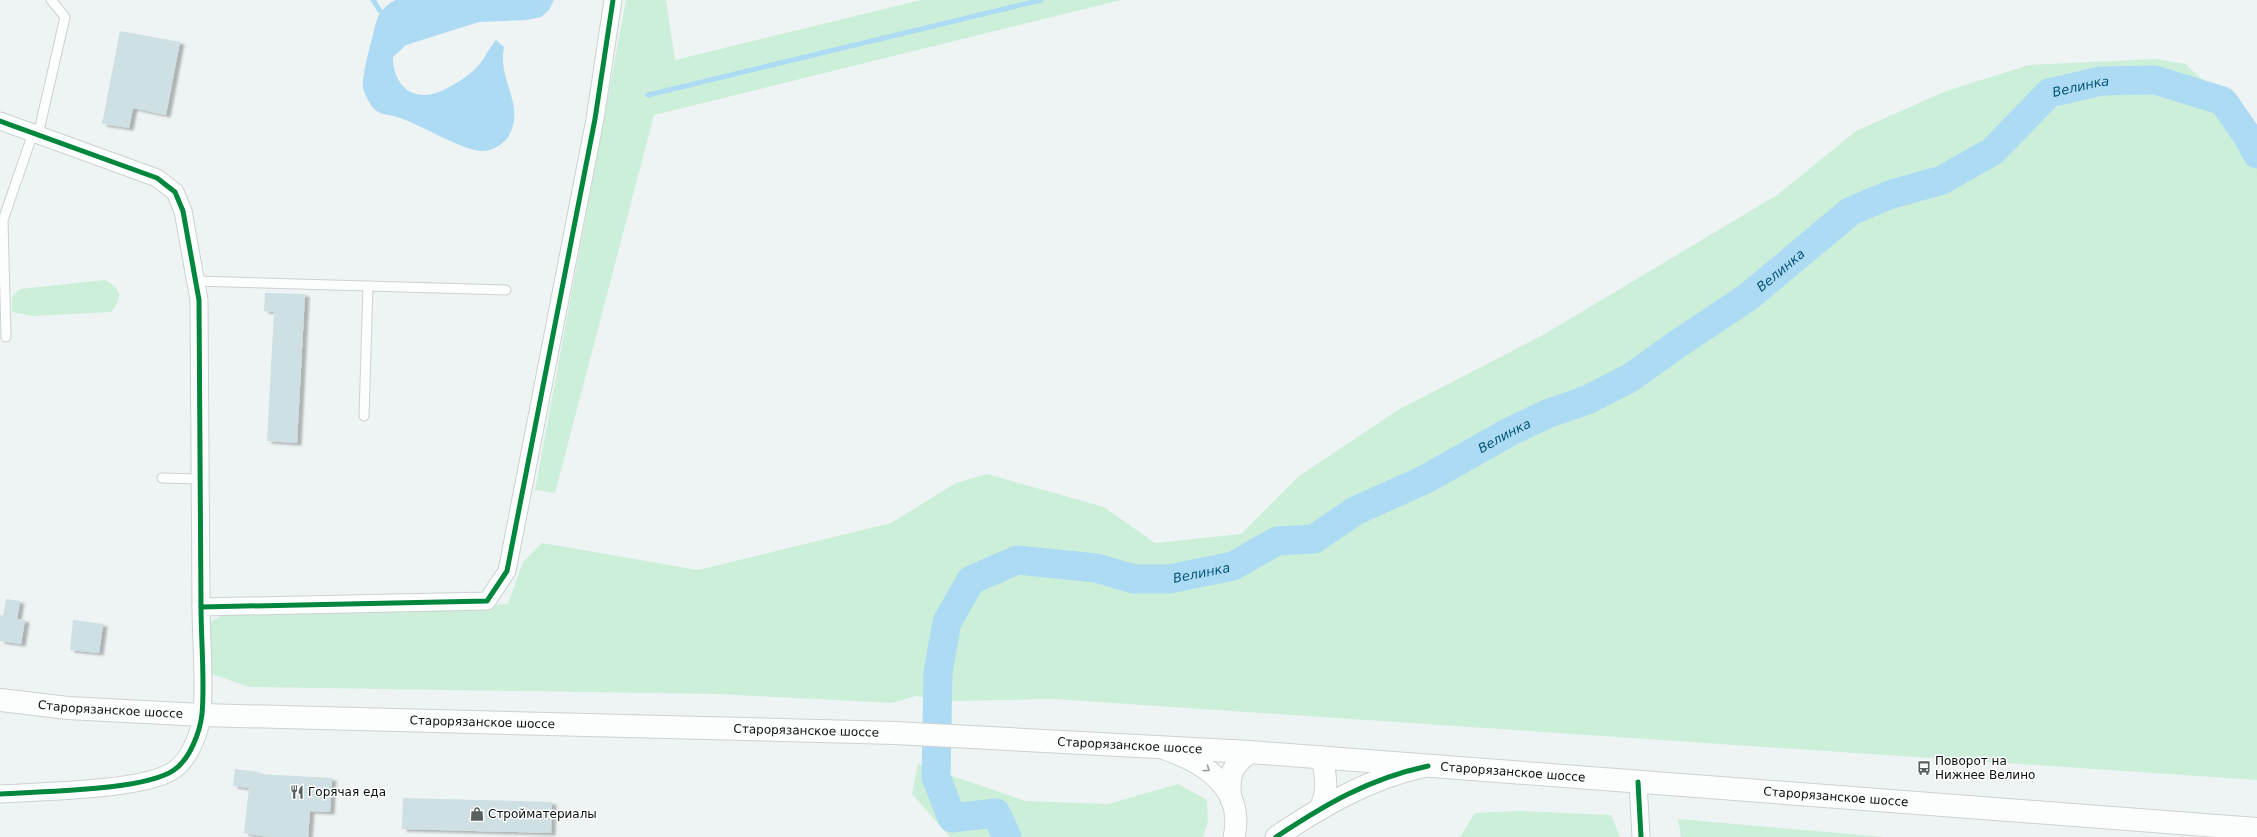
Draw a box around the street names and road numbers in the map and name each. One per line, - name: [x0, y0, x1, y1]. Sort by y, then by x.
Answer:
- street label: Старорязанское шоссе: [37, 698, 184, 721]
- street label: Старорязанское шоссе: [409, 713, 555, 731]
- street label: Старорязанское шоссе: [733, 722, 879, 740]
- street label: Старорязанское шоссе: [1057, 735, 1203, 756]
- street label: Старорязанское шоссе: [1440, 760, 1586, 785]
- street label: Старорязанское шоссе: [1763, 784, 1909, 809]

